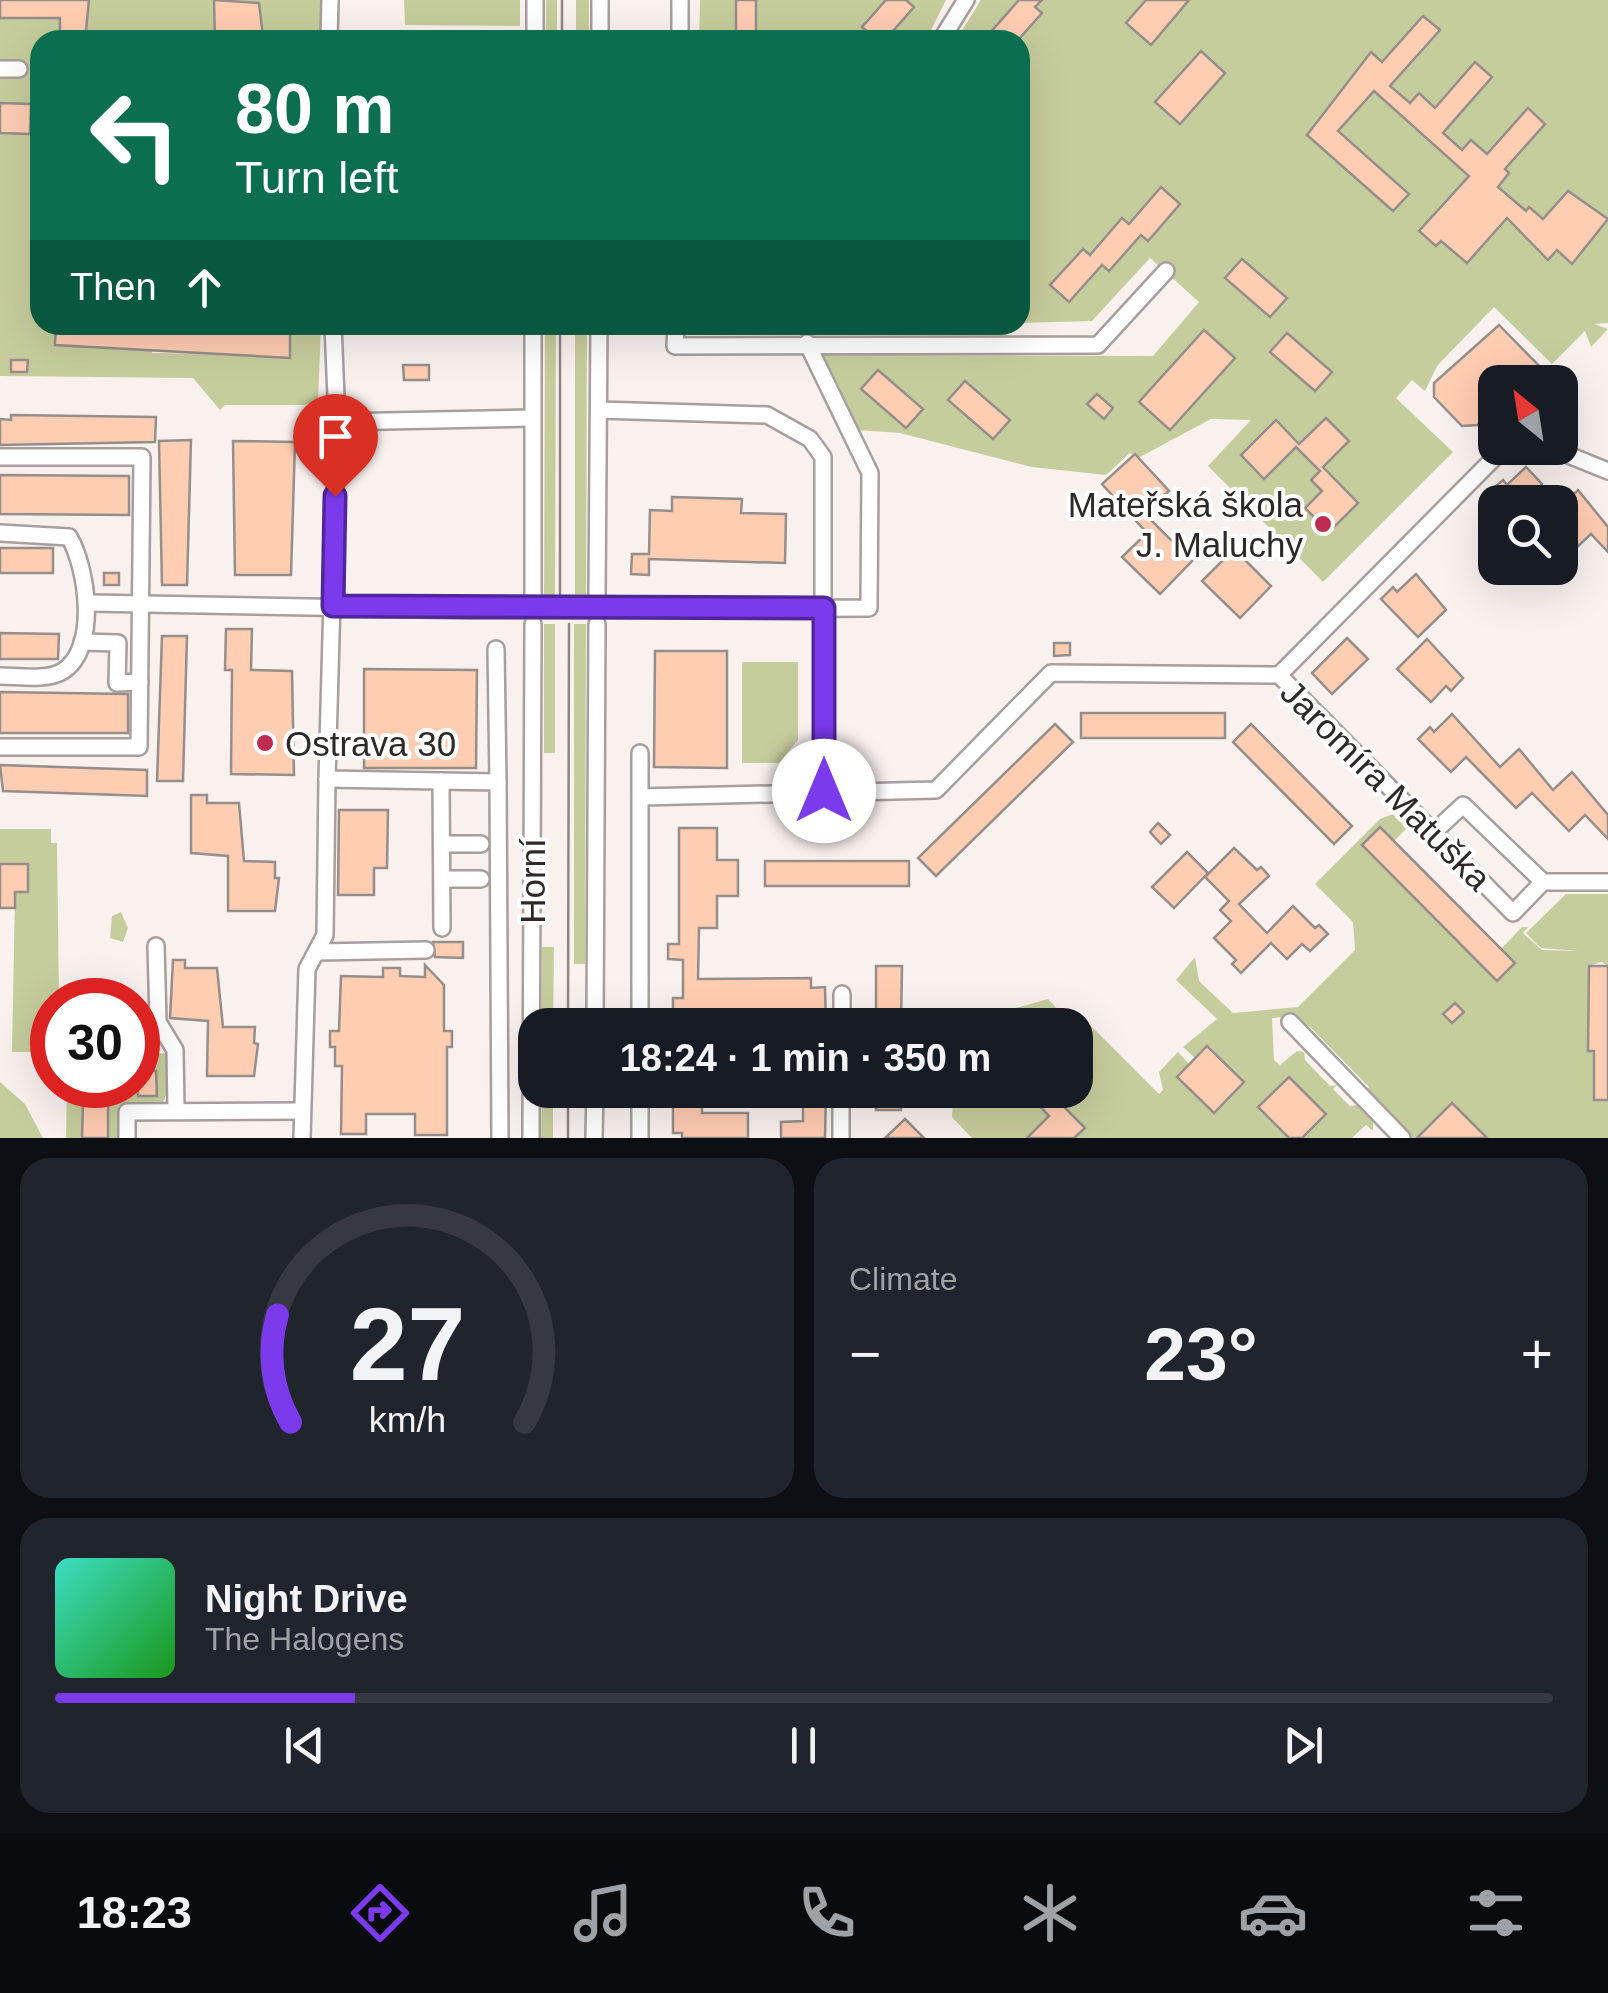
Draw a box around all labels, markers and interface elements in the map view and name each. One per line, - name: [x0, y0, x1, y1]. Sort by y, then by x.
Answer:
- icon: left: [70, 70, 200, 200]
- text: 80 m: [235, 70, 395, 148]
- text: Turn left: [235, 152, 398, 203]
- icon: ahead: [177, 260, 232, 315]
- text: Then: [70, 266, 157, 308]
- north arrow: [1478, 365, 1578, 465]
- map controls: [1478, 365, 1578, 585]
- pin: [293, 394, 378, 497]
- icon: arrive: [308, 409, 363, 464]
- place label: Mateřská škola J. Maluchy: [1068, 485, 1304, 564]
- button: search: [1478, 485, 1578, 585]
- marker: Mateřská škola J. Maluchy: [1312, 513, 1334, 535]
- street label: Jaromíra Matuška: [1273, 672, 1499, 898]
- place label: Ostrava 30: [285, 724, 456, 763]
- marker: Ostrava 30: [254, 732, 276, 754]
- position arrow: [772, 739, 876, 843]
- street label: Horní: [513, 838, 552, 924]
- speed limit sign: 30: [30, 978, 160, 1108]
- text: 18:24 · 1 min · 350 m: [620, 1037, 991, 1079]
- text: Climate: [849, 1261, 957, 1297]
- text: 27: [349, 1286, 465, 1402]
- text: 23°: [1144, 1312, 1258, 1396]
- text: −: [849, 1323, 881, 1385]
- text: +: [1521, 1323, 1553, 1385]
- text: km/h: [368, 1400, 446, 1440]
- text: Night Drive: [205, 1578, 408, 1620]
- text: The Halogens: [205, 1621, 404, 1657]
- icon: previous: [277, 1718, 332, 1773]
- icon: pause: [776, 1718, 831, 1773]
- icon: next: [1276, 1718, 1331, 1773]
- icon: directions: [345, 1878, 415, 1948]
- icon: music: [568, 1878, 638, 1948]
- icon: phone: [792, 1878, 862, 1948]
- icon: climate: [1015, 1878, 1085, 1948]
- icon: car: [1238, 1878, 1308, 1948]
- icon: filters: [1461, 1878, 1531, 1948]
- text: 18:23: [77, 1887, 192, 1938]

